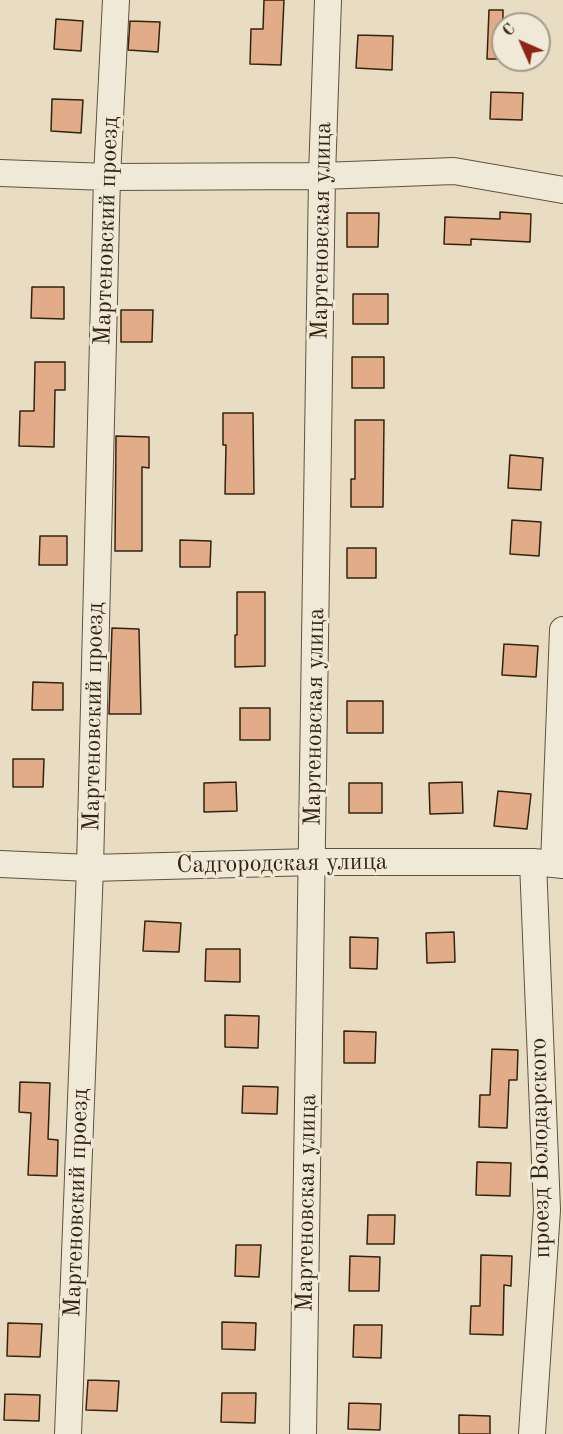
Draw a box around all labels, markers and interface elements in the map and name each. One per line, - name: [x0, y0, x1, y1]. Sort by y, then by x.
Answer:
- north arrow: [491, 12, 551, 72]
- text: С: [500, 21, 519, 40]
- street label: Мартеновский проезд: [89, 116, 125, 346]
- street label: Мартеновская улица: [306, 122, 338, 340]
- street label: Мартеновский проезд: [78, 602, 110, 832]
- street label: Мартеновская улица: [299, 608, 331, 826]
- street label: Садгородская улица: [176, 848, 388, 880]
- street label: проезд Володарского: [525, 1037, 557, 1259]
- street label: Мартеновский проезд: [59, 1088, 95, 1318]
- street label: Мартеновская улица: [291, 1094, 323, 1312]

